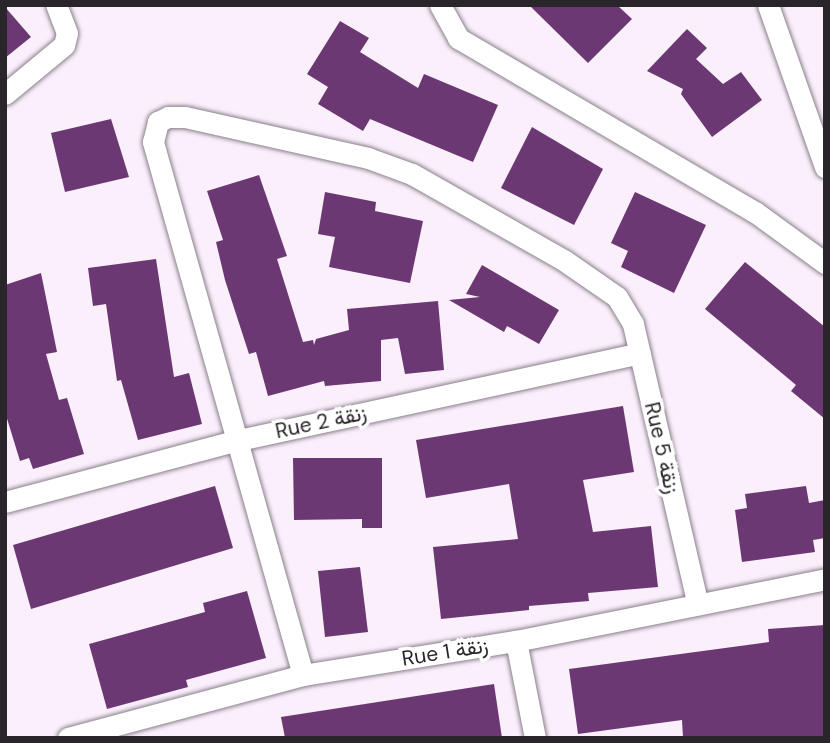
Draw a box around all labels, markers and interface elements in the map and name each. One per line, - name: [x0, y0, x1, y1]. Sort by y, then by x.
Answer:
- street label: Rue 2 زنقة: [273, 400, 369, 444]
- street label: Rue 5 زنقة: [639, 400, 685, 496]
- street label: Rue 1 زنقة: [400, 633, 490, 671]

